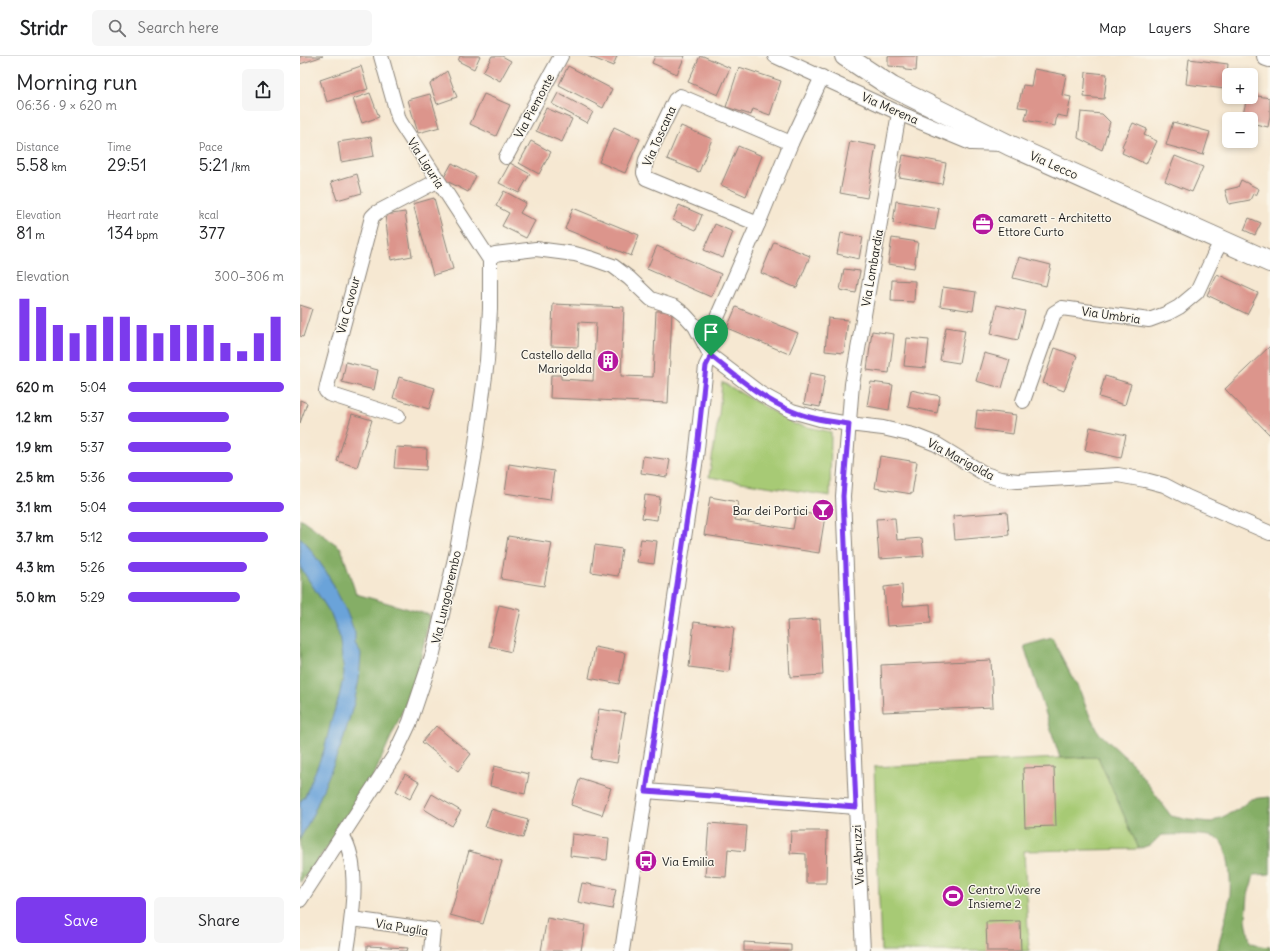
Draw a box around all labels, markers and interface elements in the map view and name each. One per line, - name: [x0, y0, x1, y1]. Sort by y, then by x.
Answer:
- search box: [92, 10, 372, 46]
- text: Stridr: [20, 16, 68, 40]
- icon: search: [106, 17, 128, 39]
- text: Search here: [138, 18, 219, 37]
- text: Map: [1099, 19, 1126, 37]
- text: Layers: [1148, 19, 1191, 37]
- text: Share: [1213, 19, 1250, 37]
- text: Morning run: [16, 68, 138, 96]
- map controls: [1222, 68, 1258, 148]
- button: +: [1222, 68, 1258, 104]
- button: share: [242, 69, 284, 111]
- street label: Via Piemonte: [511, 71, 557, 141]
- street label: Via Merena: [859, 89, 921, 127]
- text: 06:36 · 9 × 620 m: [16, 97, 117, 114]
- street label: Via Toscana: [639, 103, 679, 168]
- button: −: [1222, 112, 1258, 148]
- street label: Via Liguria: [404, 135, 448, 191]
- text: Distance: [16, 140, 59, 154]
- text: Time: [107, 140, 131, 154]
- text: Pace: [199, 140, 223, 154]
- street label: Via Lecco: [1028, 148, 1081, 182]
- text: 5.58: [16, 154, 49, 176]
- text: 29:51: [107, 154, 147, 176]
- text: 5:21: [199, 154, 228, 176]
- text: km: [49, 160, 67, 174]
- text: /km: [228, 160, 250, 174]
- text: Elevation: [16, 208, 61, 222]
- text: Heart rate: [107, 208, 158, 222]
- text: kcal: [199, 208, 218, 222]
- place label: camarett - Architetto Ettore Curto: [998, 210, 1112, 239]
- office icon: camarett - Architetto Ettore Curto: [970, 211, 996, 237]
- text: 81: [16, 222, 33, 244]
- text: 134: [107, 222, 134, 244]
- text: 377: [199, 222, 225, 244]
- text: m: [33, 228, 45, 242]
- text: bpm: [134, 228, 158, 242]
- street label: Via Lombardia: [858, 228, 886, 308]
- text: Elevation: [16, 268, 69, 285]
- text: 300–306 m: [214, 268, 284, 285]
- street label: Via Cavour: [333, 274, 363, 335]
- street label: Via Umbria: [1080, 303, 1142, 327]
- pin: [694, 315, 728, 356]
- icon: arrive: [700, 321, 722, 343]
- place label: Castello della Marigolda: [521, 347, 592, 376]
- building icon: Castello della Marigolda: [595, 348, 621, 374]
- text: 620 m: [16, 379, 54, 396]
- text: 5:04: [80, 379, 106, 396]
- text: 1.2 km: [16, 409, 52, 426]
- text: 5:37: [80, 409, 104, 426]
- street label: Via Marigolda: [925, 435, 997, 483]
- text: 1.9 km: [16, 439, 52, 456]
- text: 5:37: [80, 439, 104, 456]
- text: 2.5 km: [16, 469, 54, 486]
- text: 5:36: [80, 469, 105, 486]
- bar icon: Bar dei Portici: [810, 497, 836, 523]
- text: 3.1 km: [16, 499, 52, 516]
- text: 5:04: [80, 499, 106, 516]
- place label: Bar dei Portici: [732, 503, 808, 518]
- text: 3.7 km: [16, 529, 54, 546]
- text: 5:12: [80, 529, 103, 546]
- street label: Via Lungobrembo: [428, 549, 464, 645]
- text: 4.3 km: [16, 559, 55, 576]
- text: 5:26: [80, 559, 105, 576]
- text: 5.0 km: [16, 589, 56, 606]
- text: 5:29: [80, 589, 105, 606]
- street label: Via Abruzzi: [849, 825, 867, 885]
- bus stop icon: Via Emilia: [633, 848, 659, 874]
- place label: Via Emilia: [662, 854, 714, 869]
- place label: Centro Vivere Insieme 2: [968, 882, 1041, 911]
- sports icon: Centro Vivere Insieme 2: [940, 883, 966, 909]
- button: Save: [16, 897, 146, 943]
- button: Share: [154, 897, 284, 943]
- street label: Via Puglia: [375, 915, 429, 939]

